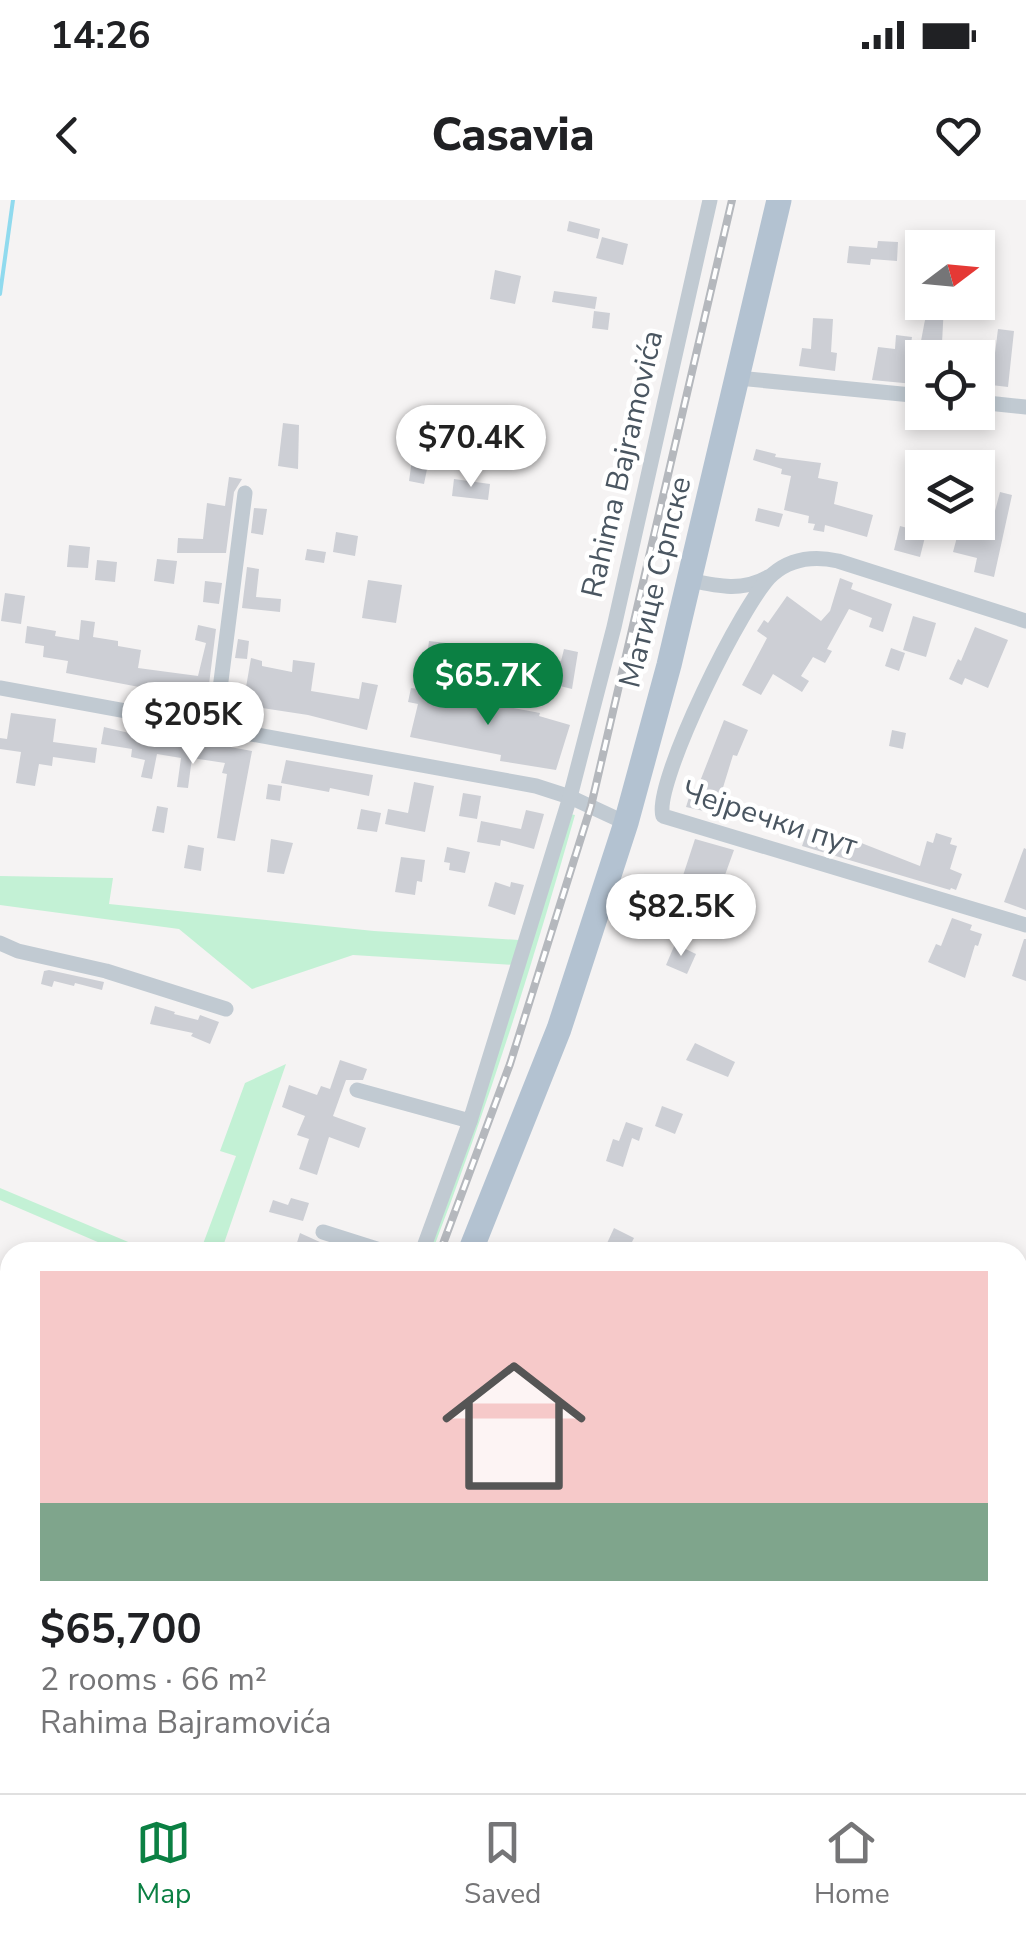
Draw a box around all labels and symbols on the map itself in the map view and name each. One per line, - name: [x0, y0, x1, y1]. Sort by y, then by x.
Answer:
- north arrow: [905, 230, 995, 320]
- street label: Rahima Bajramovića: [572, 326, 673, 602]
- pin: $70.4K: [390, 405, 552, 490]
- street label: Матице Српске: [609, 472, 702, 692]
- pin: $65.7K: [407, 643, 569, 728]
- pin: $205K: [123, 682, 263, 767]
- street label: Чејречки пут: [677, 771, 863, 866]
- pin: $82.5K: [600, 874, 762, 959]

